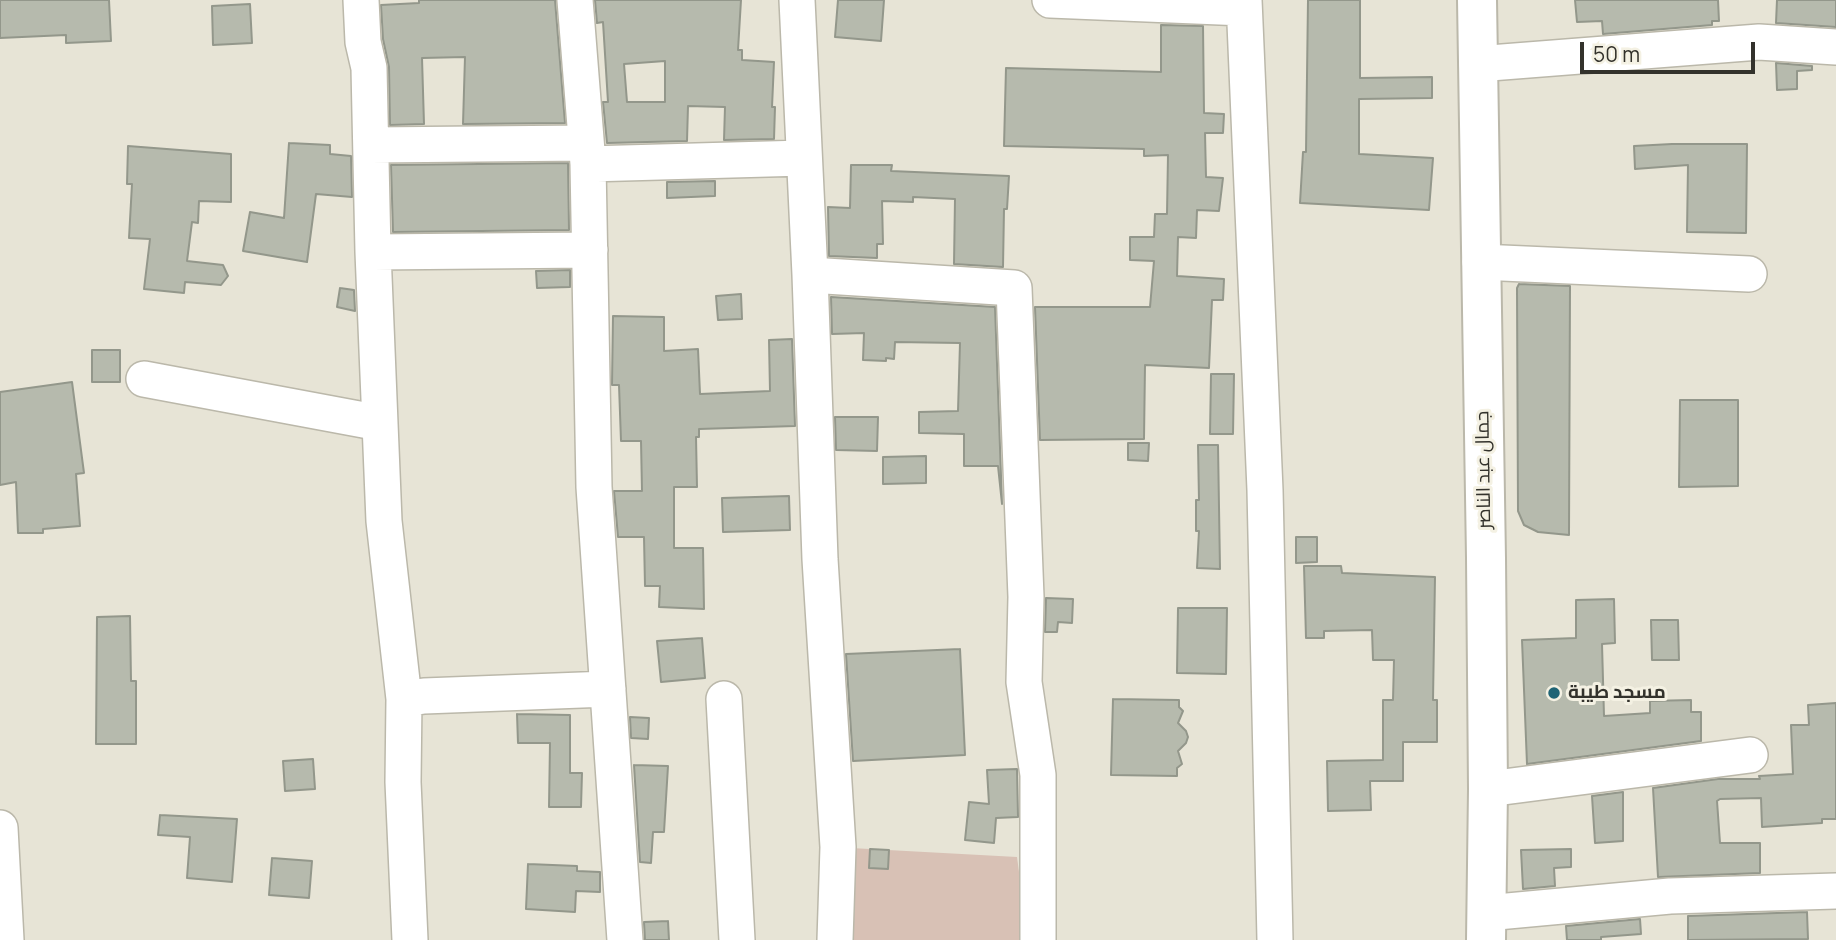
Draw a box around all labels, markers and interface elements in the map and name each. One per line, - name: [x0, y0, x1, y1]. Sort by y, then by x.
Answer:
- scale bar: [1584, 28, 1759, 72]
- text: 50 m: [1593, 40, 1640, 68]
- street label: جمال عبد الناصر: [1472, 411, 1496, 529]
- place label: مسجد طيبة: [1568, 682, 1666, 704]
- marker: مسجد طيبة: [1546, 685, 1562, 701]

